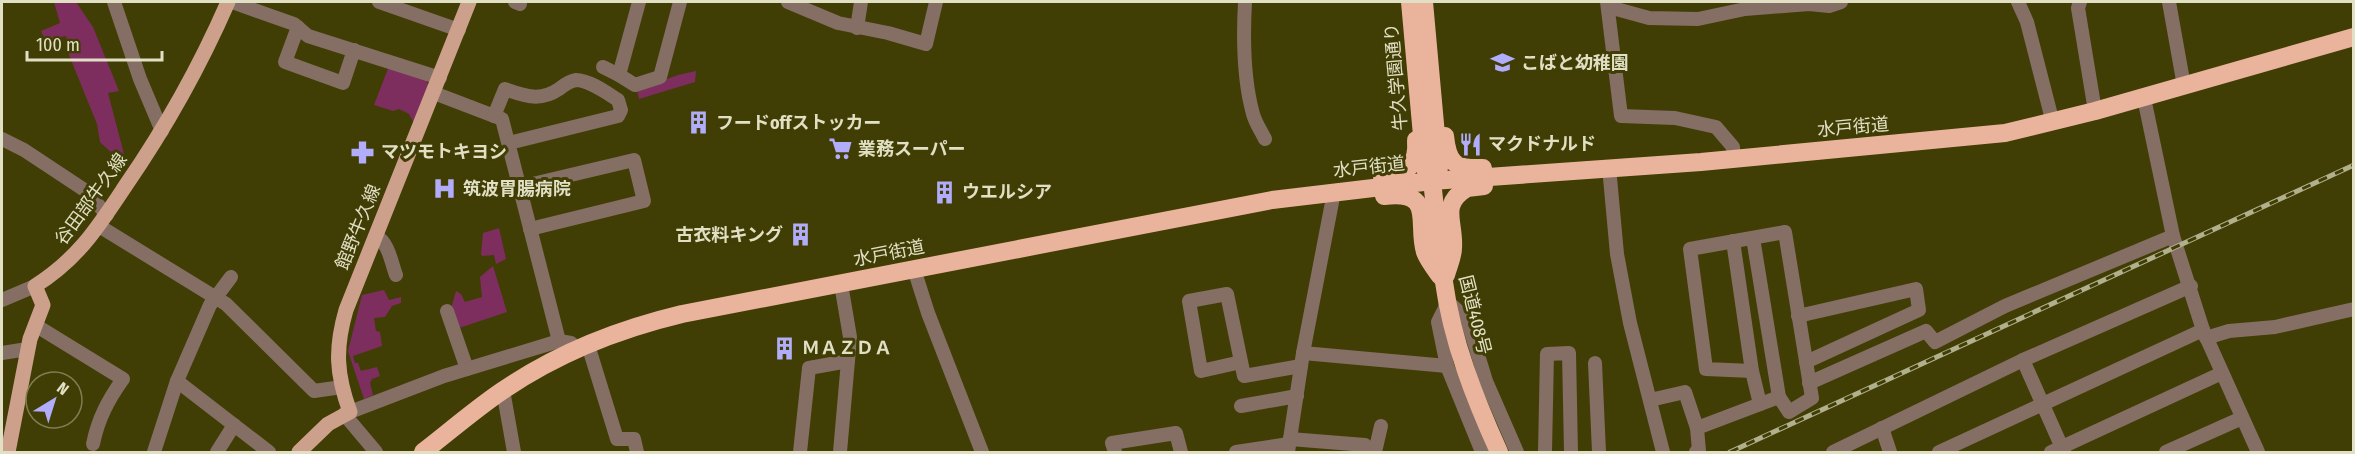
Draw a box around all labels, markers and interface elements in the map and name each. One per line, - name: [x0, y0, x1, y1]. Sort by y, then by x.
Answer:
- street label: 牛久学園通り: [1380, 22, 1412, 132]
- scale bar: [27, 24, 162, 62]
- text: 100 m: [36, 34, 80, 56]
- school or university icon: こばと幼稚園: [1490, 50, 1516, 76]
- place label: こばと幼稚園: [1521, 52, 1629, 74]
- building icon: フードoffストッカー: [685, 110, 711, 136]
- place label: フードoffストッカー: [716, 112, 881, 134]
- street label: 水戸街道: [1816, 113, 1890, 141]
- restaurant icon: マクドナルド: [1457, 131, 1483, 157]
- place label: マクドナルド: [1488, 133, 1596, 155]
- supermarket icon: 業務スーパー: [827, 136, 853, 162]
- place label: 業務スーパー: [858, 138, 966, 160]
- pharmacy icon: マツモトキヨシ: [350, 139, 376, 165]
- place label: マツモトキヨシ: [381, 141, 507, 163]
- street label: 谷田部牛久線: [50, 149, 132, 249]
- street label: 水戸街道: [1332, 152, 1406, 182]
- hospital icon: 筑波胃腸病院: [432, 176, 458, 202]
- place label: 筑波胃腸病院: [463, 178, 571, 200]
- building icon: ウエルシア: [931, 179, 957, 205]
- street label: 館野牛久線: [331, 181, 385, 273]
- place label: ウエルシア: [962, 181, 1052, 203]
- building icon: 古衣料キング: [788, 222, 814, 248]
- place label: 古衣料キング: [676, 224, 783, 246]
- street label: 水戸街道: [852, 235, 926, 271]
- street label: 国道408号: [1455, 273, 1495, 357]
- building icon: ＭＡＺＤＡ: [771, 335, 797, 361]
- place label: ＭＡＺＤＡ: [802, 337, 892, 359]
- north arrow: [24, 370, 84, 430]
- text: N: [53, 378, 73, 399]

